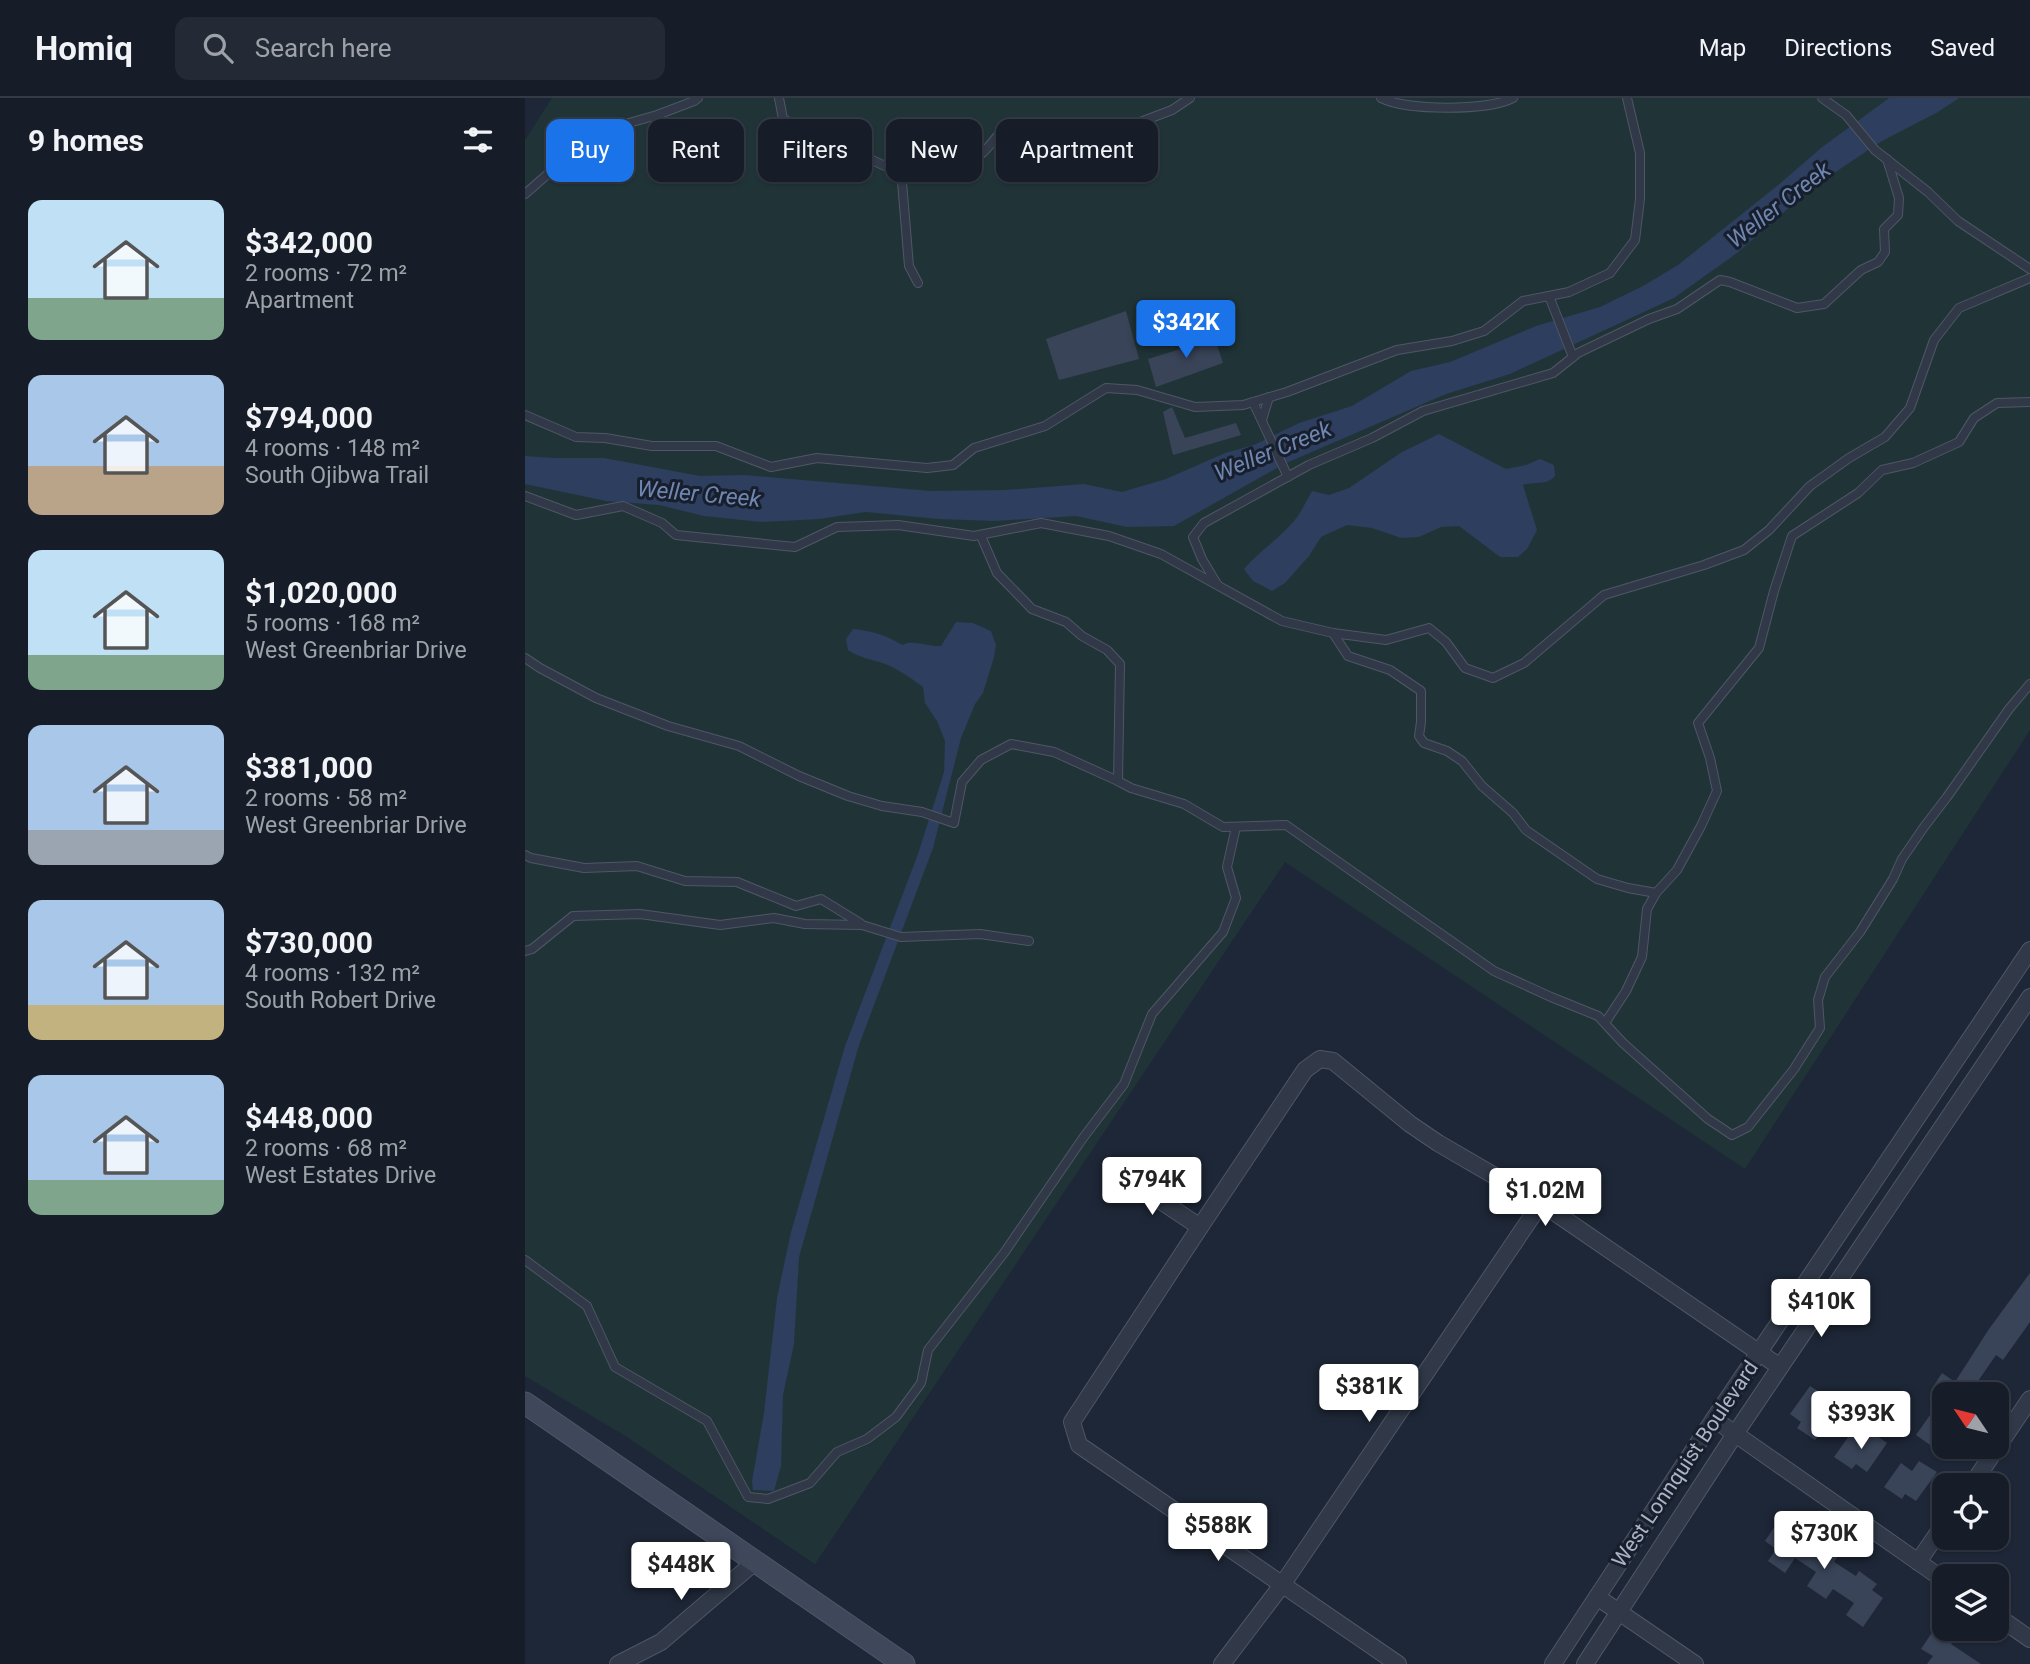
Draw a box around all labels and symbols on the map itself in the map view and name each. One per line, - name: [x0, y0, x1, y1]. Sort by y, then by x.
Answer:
- water label: Weller Creek: [1722, 156, 1837, 254]
- pin: $342K: [1137, 300, 1235, 360]
- water label: Weller Creek: [1210, 415, 1336, 487]
- water label: Weller Creek: [636, 475, 763, 513]
- pin: $794K: [1103, 1158, 1201, 1217]
- pin: $1.02M: [1488, 1168, 1602, 1228]
- pin: $410K: [1772, 1280, 1870, 1339]
- street label: West Lonnquist Boulevard: [1607, 1356, 1763, 1572]
- pin: $381K: [1320, 1364, 1418, 1424]
- north arrow: [1932, 1382, 2009, 1460]
- pin: $393K: [1812, 1392, 1910, 1451]
- pin: $588K: [1169, 1504, 1267, 1563]
- pin: $730K: [1775, 1512, 1873, 1571]
- pin: $448K: [632, 1542, 730, 1602]

